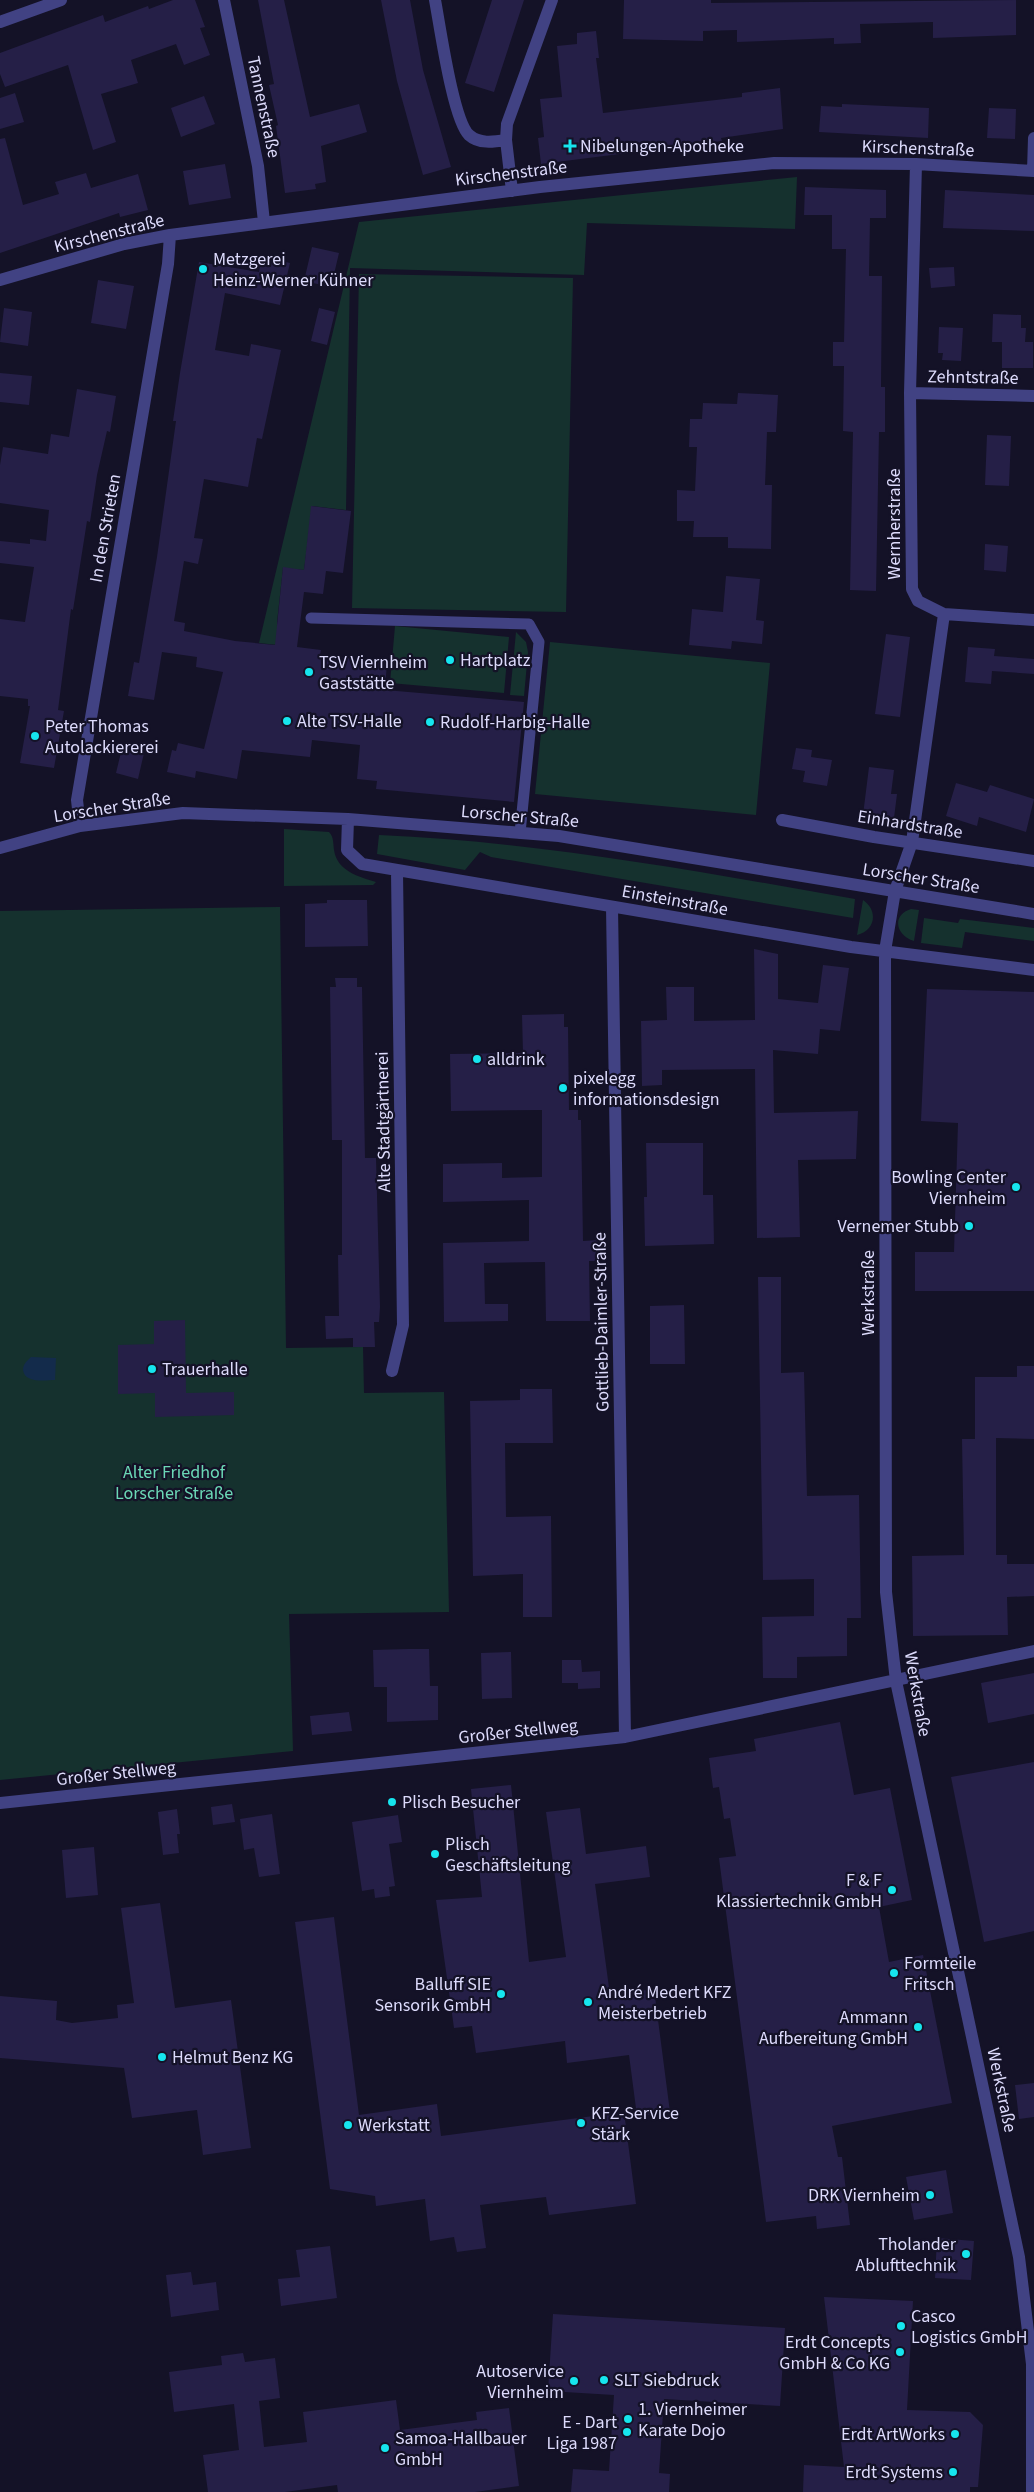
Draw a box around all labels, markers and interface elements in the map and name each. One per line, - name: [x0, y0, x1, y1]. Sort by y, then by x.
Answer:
- street label: Tannenstraße: [241, 54, 286, 160]
- place label: Nibelungen-Apotheke: [580, 134, 744, 159]
- street label: Kirschenstraße: [861, 134, 975, 163]
- marker: Nibelungen-Apotheke: [564, 140, 576, 152]
- street label: Kirschenstraße: [454, 154, 569, 193]
- street label: Kirschenstraße: [51, 208, 167, 259]
- place label: Metzgerei Heinz-Werner Kühner: [213, 247, 374, 293]
- marker: Metzgerei Heinz-Werner Kühner: [197, 263, 209, 275]
- street label: Zehntstraße: [927, 364, 1019, 391]
- street label: Wernherstraße: [882, 468, 907, 580]
- street label: In den Strieten: [84, 472, 127, 584]
- place label: Hartplatz: [460, 648, 531, 673]
- place label: TSV Viernheim Gaststätte: [319, 650, 427, 696]
- marker: Hartplatz: [444, 654, 456, 666]
- marker: TSV Viernheim Gaststätte: [303, 666, 315, 678]
- place label: Alte TSV-Halle: [297, 709, 402, 734]
- place label: Rudolf-Harbig-Halle: [440, 710, 590, 735]
- place label: Peter Thomas Autolackiererei: [45, 714, 159, 760]
- marker: Alte TSV-Halle: [281, 715, 293, 727]
- marker: Rudolf-Harbig-Halle: [424, 716, 436, 728]
- marker: Peter Thomas Autolackiererei: [29, 730, 41, 742]
- street label: Lorscher Straße: [52, 786, 172, 829]
- street label: Lorscher Straße: [460, 799, 580, 834]
- street label: Einhardstraße: [856, 804, 964, 845]
- street label: Lorscher Straße: [861, 857, 981, 900]
- street label: Einsteinstraße: [620, 879, 730, 922]
- place label: alldrink: [487, 1047, 545, 1072]
- street label: Alte Stadtgärtnerei: [370, 1051, 397, 1193]
- marker: alldrink: [471, 1053, 483, 1065]
- place label: pixelegg informationsdesign: [573, 1066, 720, 1112]
- marker: pixelegg informationsdesign: [557, 1082, 569, 1094]
- place label: Bowling Center Viernheim: [891, 1165, 1007, 1211]
- marker: Bowling Center Viernheim: [1010, 1181, 1022, 1193]
- place label: Vernemer Stubb: [837, 1214, 959, 1239]
- marker: Vernemer Stubb: [963, 1220, 975, 1232]
- street label: Gottlieb-Daimler-Straße: [587, 1232, 616, 1412]
- street label: Werkstraße: [856, 1250, 881, 1336]
- place label: Trauerhalle: [162, 1357, 248, 1382]
- marker: Trauerhalle: [146, 1363, 158, 1375]
- park label: Alter Friedhof Lorscher Straße: [115, 1460, 233, 1506]
- street label: Werkstraße: [898, 1650, 937, 1739]
- street label: Großer Stellweg: [457, 1713, 579, 1750]
- street label: Großer Stellweg: [55, 1755, 177, 1792]
- place label: Plisch Besucher: [402, 1790, 521, 1815]
- marker: Plisch Besucher: [386, 1796, 398, 1808]
- place label: Plisch Geschäftsleitung: [445, 1832, 570, 1878]
- marker: Plisch Geschäftsleitung: [429, 1848, 441, 1860]
- place label: F & F Klassiertechnik GmbH: [716, 1868, 882, 1914]
- marker: F & F Klassiertechnik GmbH: [886, 1884, 898, 1896]
- place label: Formteile Fritsch: [904, 1951, 976, 1997]
- marker: Formteile Fritsch: [888, 1967, 900, 1979]
- place label: Balluff SIE Sensorik GmbH: [374, 1972, 491, 2018]
- place label: André Medert KFZ Meisterbetrieb: [598, 1980, 732, 2026]
- marker: Balluff SIE Sensorik GmbH: [495, 1988, 507, 2000]
- marker: André Medert KFZ Meisterbetrieb: [582, 1996, 594, 2008]
- place label: Ammann Aufbereitung GmbH: [759, 2005, 908, 2051]
- marker: Ammann Aufbereitung GmbH: [912, 2021, 924, 2033]
- place label: Helmut Benz KG: [172, 2045, 293, 2070]
- street label: Werkstraße: [980, 2046, 1023, 2135]
- marker: Helmut Benz KG: [156, 2051, 168, 2063]
- place label: KFZ-Service Stärk: [591, 2101, 679, 2147]
- place label: Werkstatt: [358, 2113, 430, 2138]
- marker: KFZ-Service Stärk: [575, 2117, 587, 2129]
- marker: Werkstatt: [342, 2119, 354, 2131]
- place label: DRK Viernheim: [808, 2183, 920, 2208]
- marker: DRK Viernheim: [924, 2189, 936, 2201]
- place label: Tholander Ablufttechnik: [856, 2232, 957, 2278]
- marker: Tholander Ablufttechnik: [960, 2248, 972, 2260]
- place label: Casco Logistics GmbH: [911, 2304, 1028, 2350]
- marker: Casco Logistics GmbH: [895, 2320, 907, 2332]
- place label: Erdt Concepts GmbH & Co KG: [779, 2330, 890, 2376]
- marker: Erdt Concepts GmbH & Co KG: [894, 2346, 906, 2358]
- place label: Autoservice Viernheim: [476, 2359, 564, 2405]
- place label: SLT Siebdruck: [614, 2368, 720, 2393]
- marker: SLT Siebdruck: [598, 2374, 610, 2386]
- marker: Autoservice Viernheim: [568, 2375, 580, 2387]
- place label: 1. Viernheimer Karate Dojo: [638, 2397, 748, 2443]
- place label: E - Dart Liga 1987: [547, 2410, 617, 2456]
- marker: 1. Viernheimer Karate Dojo: [622, 2413, 634, 2425]
- place label: Erdt ArtWorks: [841, 2422, 945, 2447]
- place label: Samoa-Hallbauer GmbH: [395, 2426, 527, 2472]
- marker: E - Dart Liga 1987: [621, 2426, 633, 2438]
- marker: Erdt ArtWorks: [949, 2428, 961, 2440]
- marker: Samoa-Hallbauer GmbH: [379, 2442, 391, 2454]
- place label: Erdt Systems: [845, 2460, 943, 2485]
- marker: Erdt Systems: [947, 2466, 959, 2478]

